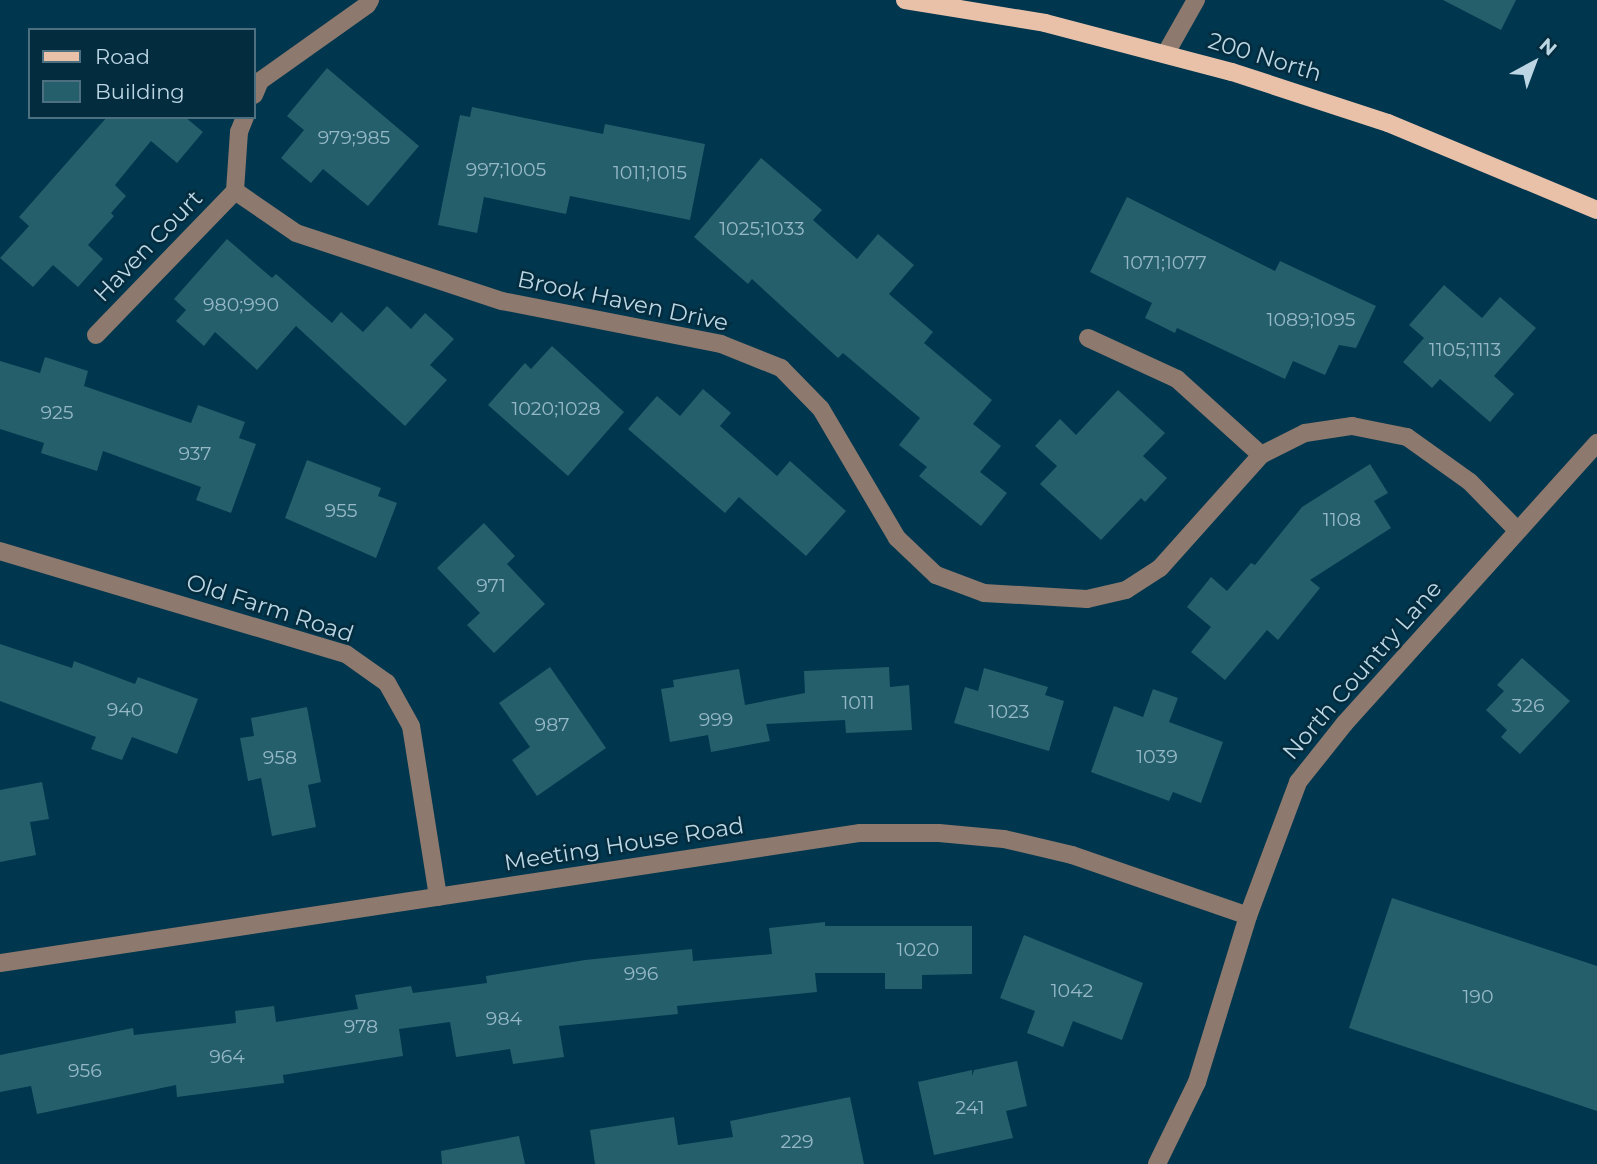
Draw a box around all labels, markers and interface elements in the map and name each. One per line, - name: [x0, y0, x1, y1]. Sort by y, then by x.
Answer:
- street label: 200 North: [1205, 27, 1325, 87]
- legend: [28, 28, 256, 119]
- north arrow: [1499, 28, 1569, 98]
- text: N: [1535, 33, 1561, 60]
- text: Road: [95, 44, 150, 69]
- text: Building: [95, 79, 185, 104]
- house number: 979;985: [318, 127, 390, 149]
- house number: 997;1005: [466, 159, 546, 181]
- house number: 1011;1015: [613, 162, 687, 184]
- street label: Haven Court: [88, 185, 208, 307]
- house number: 1025;1033: [719, 218, 805, 240]
- house number: 1071;1077: [1123, 252, 1207, 274]
- street label: Brook Haven Drive: [515, 265, 731, 337]
- house number: 980;990: [203, 294, 279, 316]
- house number: 1089;1095: [1267, 309, 1355, 331]
- house number: 1105;1113: [1429, 339, 1501, 361]
- house number: 1020;1028: [511, 398, 601, 420]
- house number: 925: [40, 402, 74, 424]
- house number: 937: [178, 443, 212, 465]
- house number: 955: [325, 500, 357, 522]
- house number: 1108: [1323, 509, 1361, 531]
- street label: Old Farm Road: [183, 568, 357, 648]
- house number: 971: [476, 575, 506, 597]
- street label: North Country Lane: [1277, 575, 1447, 765]
- house number: 1011: [841, 692, 875, 714]
- house number: 326: [1512, 695, 1544, 717]
- house number: 940: [107, 699, 143, 721]
- house number: 1023: [989, 701, 1029, 723]
- house number: 999: [699, 709, 733, 731]
- house number: 987: [535, 714, 569, 736]
- house number: 1039: [1136, 746, 1178, 768]
- house number: 958: [263, 747, 297, 769]
- street label: Meeting House Road: [502, 811, 746, 877]
- house number: 1020: [897, 939, 939, 961]
- house number: 996: [624, 963, 658, 985]
- house number: 1042: [1051, 980, 1093, 1002]
- house number: 190: [1462, 986, 1494, 1008]
- house number: 984: [486, 1008, 522, 1030]
- house number: 978: [344, 1016, 378, 1038]
- house number: 964: [209, 1046, 245, 1068]
- house number: 956: [68, 1060, 102, 1082]
- house number: 241: [955, 1097, 985, 1119]
- house number: 229: [780, 1131, 814, 1153]

